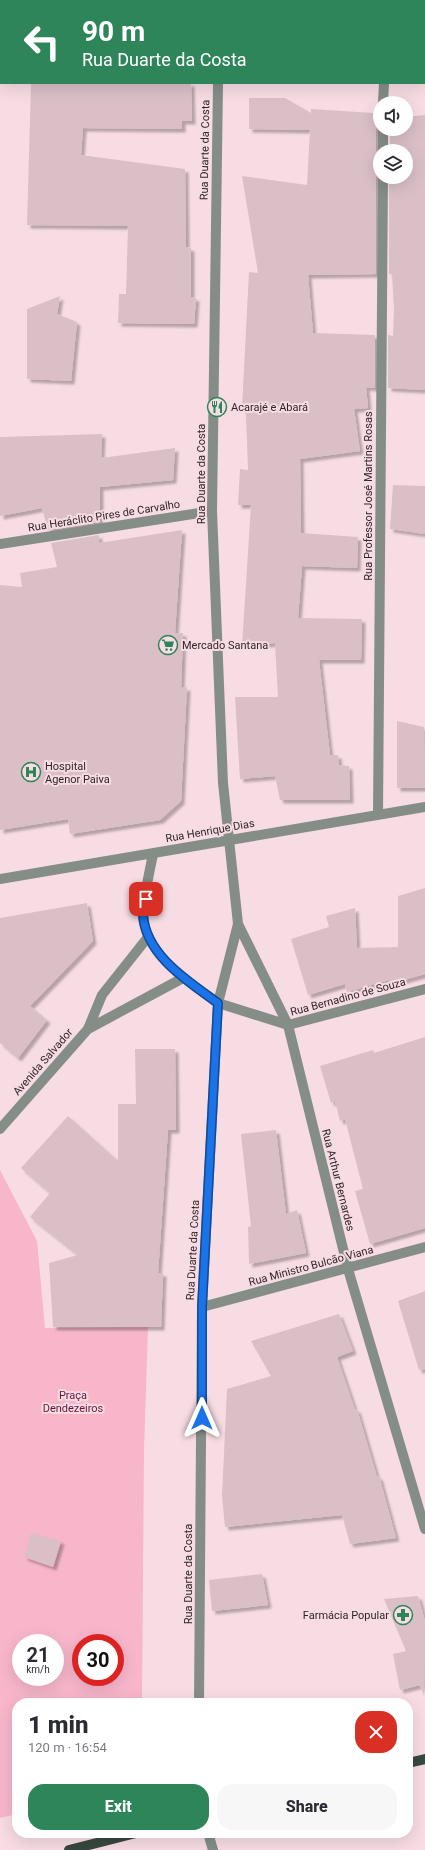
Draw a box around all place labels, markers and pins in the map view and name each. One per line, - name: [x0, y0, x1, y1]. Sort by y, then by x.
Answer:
- restaurant icon: Acarajé e Abará: [206, 396, 228, 418]
- place label: Acarajé e Abará: [231, 401, 308, 414]
- supermarket icon: Mercado Santana: [157, 634, 179, 656]
- place label: Mercado Santana: [182, 639, 268, 652]
- place label: Hospital Agenor Paiva: [45, 760, 110, 786]
- hospital icon: Hospital Agenor Paiva: [20, 761, 42, 783]
- pin: [129, 882, 163, 916]
- pharmacy icon: Farmácia Popular: [392, 1604, 414, 1626]
- place label: Farmácia Popular: [303, 1609, 389, 1622]

